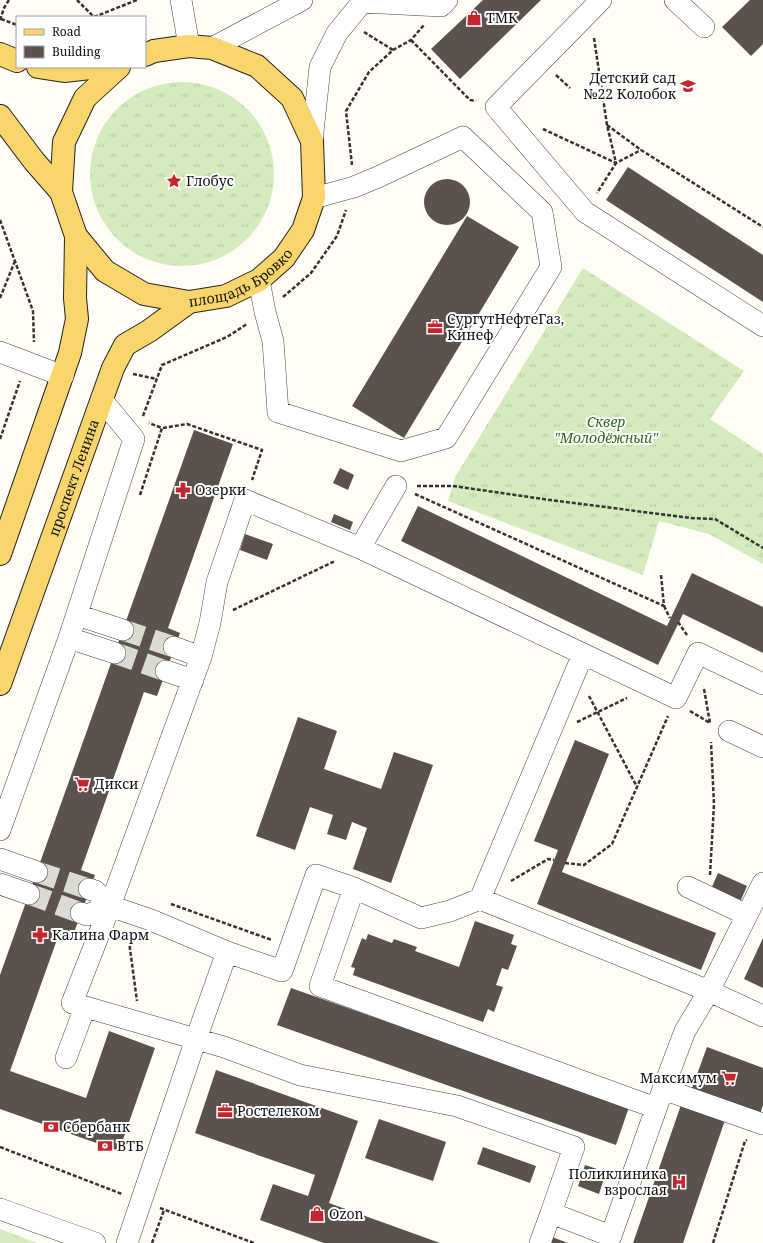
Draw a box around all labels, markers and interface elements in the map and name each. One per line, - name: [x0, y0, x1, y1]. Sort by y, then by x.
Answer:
- place label: ТМК: [486, 8, 518, 27]
- shop icon: ТМК: [465, 9, 483, 27]
- legend: [16, 16, 146, 68]
- text: Road: [52, 23, 82, 40]
- text: Building: [52, 43, 101, 60]
- place label: Детский сад №22 Колобок: [583, 68, 677, 103]
- school or university icon: Детский сад №22 Колобок: [679, 77, 697, 95]
- place label: Глобус: [186, 171, 234, 190]
- place icon: Глобус: [165, 172, 183, 190]
- street label: площадь Бровко: [187, 245, 297, 311]
- place label: СургутНефтеГаз, Кинеф: [447, 309, 564, 344]
- office icon: СургутНефтеГаз, Кинеф: [426, 318, 444, 336]
- park label: Сквер "Молодёжный": [554, 412, 659, 447]
- street label: проспект Ленина: [44, 416, 103, 539]
- place label: Озерки: [195, 480, 246, 499]
- pharmacy icon: Озерки: [174, 481, 192, 499]
- place label: Дикси: [94, 774, 138, 793]
- supermarket icon: Дикси: [73, 775, 91, 793]
- place label: Калина Фарм: [52, 925, 149, 944]
- pharmacy icon: Калина Фарм: [31, 926, 49, 944]
- place label: Максимум: [640, 1068, 717, 1087]
- supermarket icon: Максимум: [720, 1069, 738, 1087]
- place label: Ростелеком: [237, 1101, 319, 1120]
- office icon: Ростелеком: [216, 1102, 234, 1120]
- place label: Сбербанк: [63, 1117, 131, 1136]
- bank icon: Сбербанк: [42, 1118, 60, 1136]
- place label: ВТБ: [117, 1136, 144, 1155]
- bank icon: ВТБ: [96, 1137, 114, 1155]
- place label: Поликлиника взрослая: [568, 1164, 667, 1199]
- hospital icon: Поликлиника взрослая: [670, 1173, 688, 1191]
- place label: Ozon: [329, 1204, 364, 1223]
- shop icon: Ozon: [308, 1205, 326, 1223]

